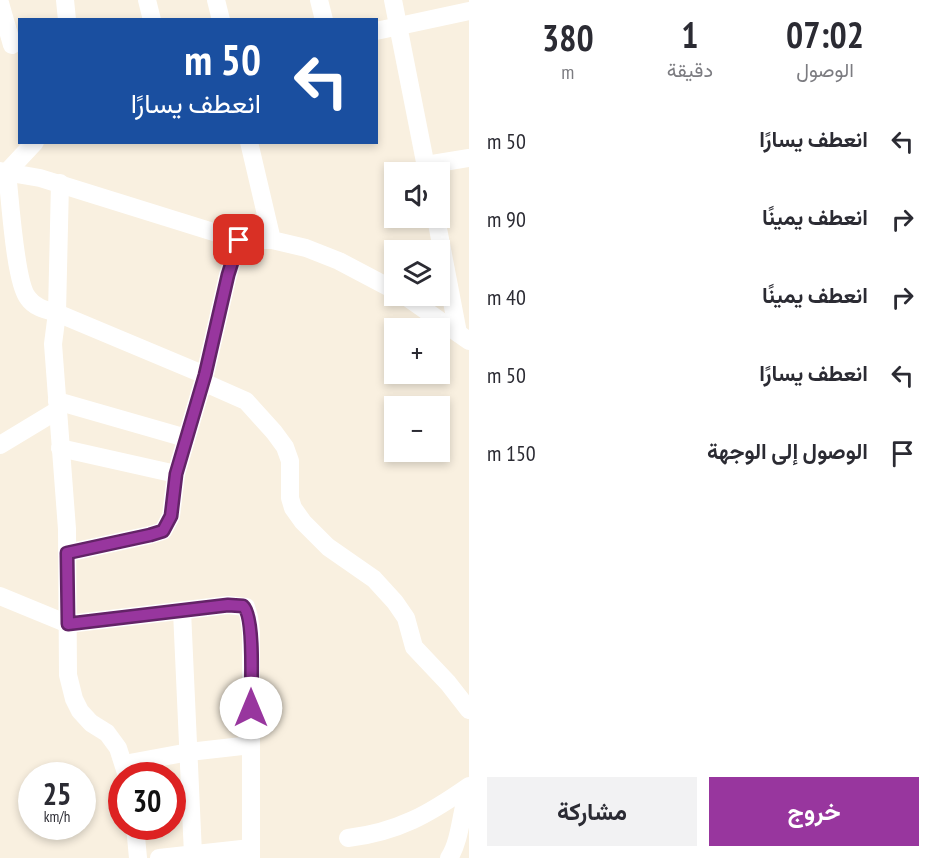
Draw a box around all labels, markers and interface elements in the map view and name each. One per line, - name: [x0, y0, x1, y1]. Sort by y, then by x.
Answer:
- text: 1: [681, 11, 698, 58]
- text: 07:02: [786, 11, 864, 58]
- text: 380: [542, 14, 594, 61]
- text: 50 m: [184, 32, 261, 87]
- icon: left: [282, 42, 360, 120]
- text: دقيقة: [667, 57, 713, 83]
- text: الوصول: [796, 57, 854, 83]
- text: m: [561, 59, 574, 85]
- text: انعطف يسارًا: [131, 86, 261, 120]
- text: انعطف يسارًا: [759, 125, 868, 153]
- icon: left: [886, 125, 919, 158]
- text: 50 m: [487, 127, 526, 155]
- map controls: [384, 162, 450, 462]
- button: sound: [384, 162, 450, 228]
- text: انعطف يمينًا: [762, 203, 868, 231]
- icon: right: [886, 203, 919, 236]
- text: 90 m: [487, 205, 526, 233]
- pin: [213, 214, 264, 265]
- icon: arrive: [222, 223, 255, 256]
- button: layers: [384, 240, 450, 306]
- text: انعطف يمينًا: [762, 281, 868, 309]
- icon: right: [886, 281, 919, 314]
- text: 40 m: [487, 283, 526, 311]
- button: +: [384, 318, 450, 384]
- text: انعطف يسارًا: [759, 359, 868, 387]
- icon: left: [886, 359, 919, 392]
- text: 50 m: [487, 361, 526, 389]
- button: −: [384, 396, 450, 462]
- text: الوصول إلى الوجهة: [707, 437, 868, 465]
- icon: arrive: [886, 437, 919, 470]
- text: 150 m: [487, 439, 536, 467]
- position arrow: [219, 676, 283, 740]
- speed limit sign: 30: [108, 762, 186, 840]
- text: 25: [43, 774, 71, 813]
- button: مشاركة: [487, 777, 697, 846]
- button: خروج: [709, 777, 919, 846]
- text: km/h: [44, 807, 70, 826]

